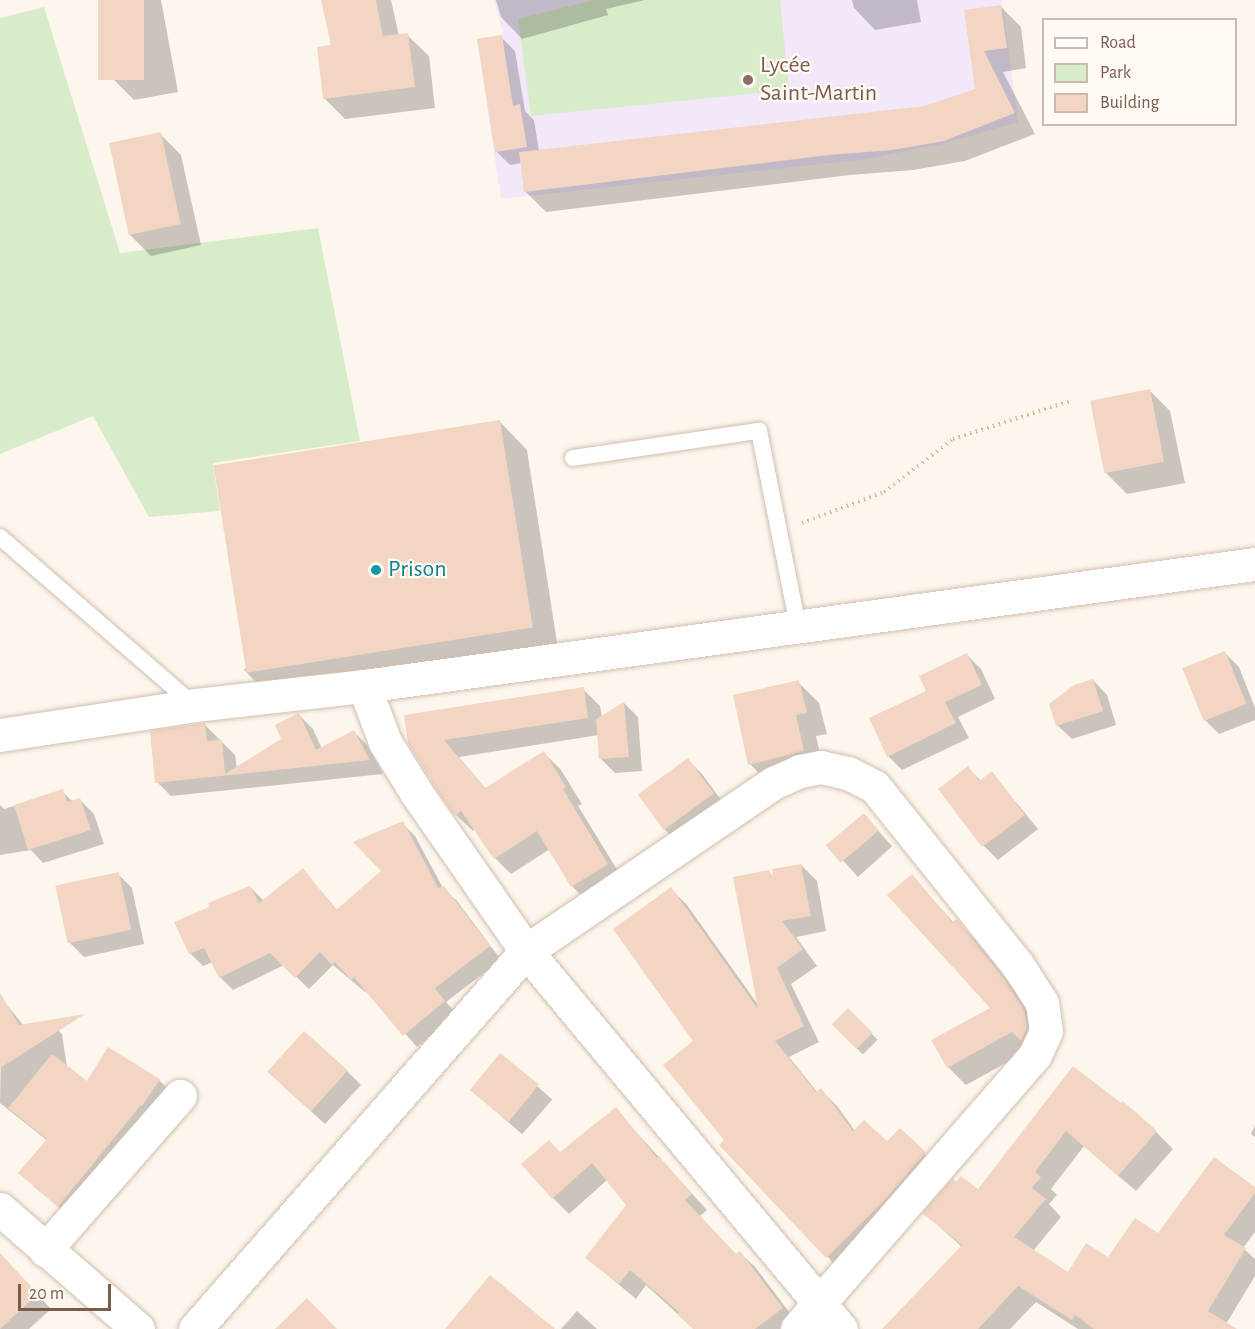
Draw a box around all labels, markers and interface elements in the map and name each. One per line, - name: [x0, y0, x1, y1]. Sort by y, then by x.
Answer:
- legend: [1042, 18, 1237, 126]
- text: Road: [1100, 34, 1136, 52]
- place label: Lycée Saint-Martin: [760, 52, 877, 108]
- text: Park: [1100, 64, 1131, 82]
- marker: Lycée Saint-Martin: [741, 73, 755, 87]
- text: Building: [1100, 94, 1159, 112]
- place label: Prison: [388, 556, 447, 584]
- marker: Prison: [369, 563, 383, 577]
- scale bar: [21, 1272, 114, 1310]
- text: 20 m: [29, 1285, 64, 1303]

